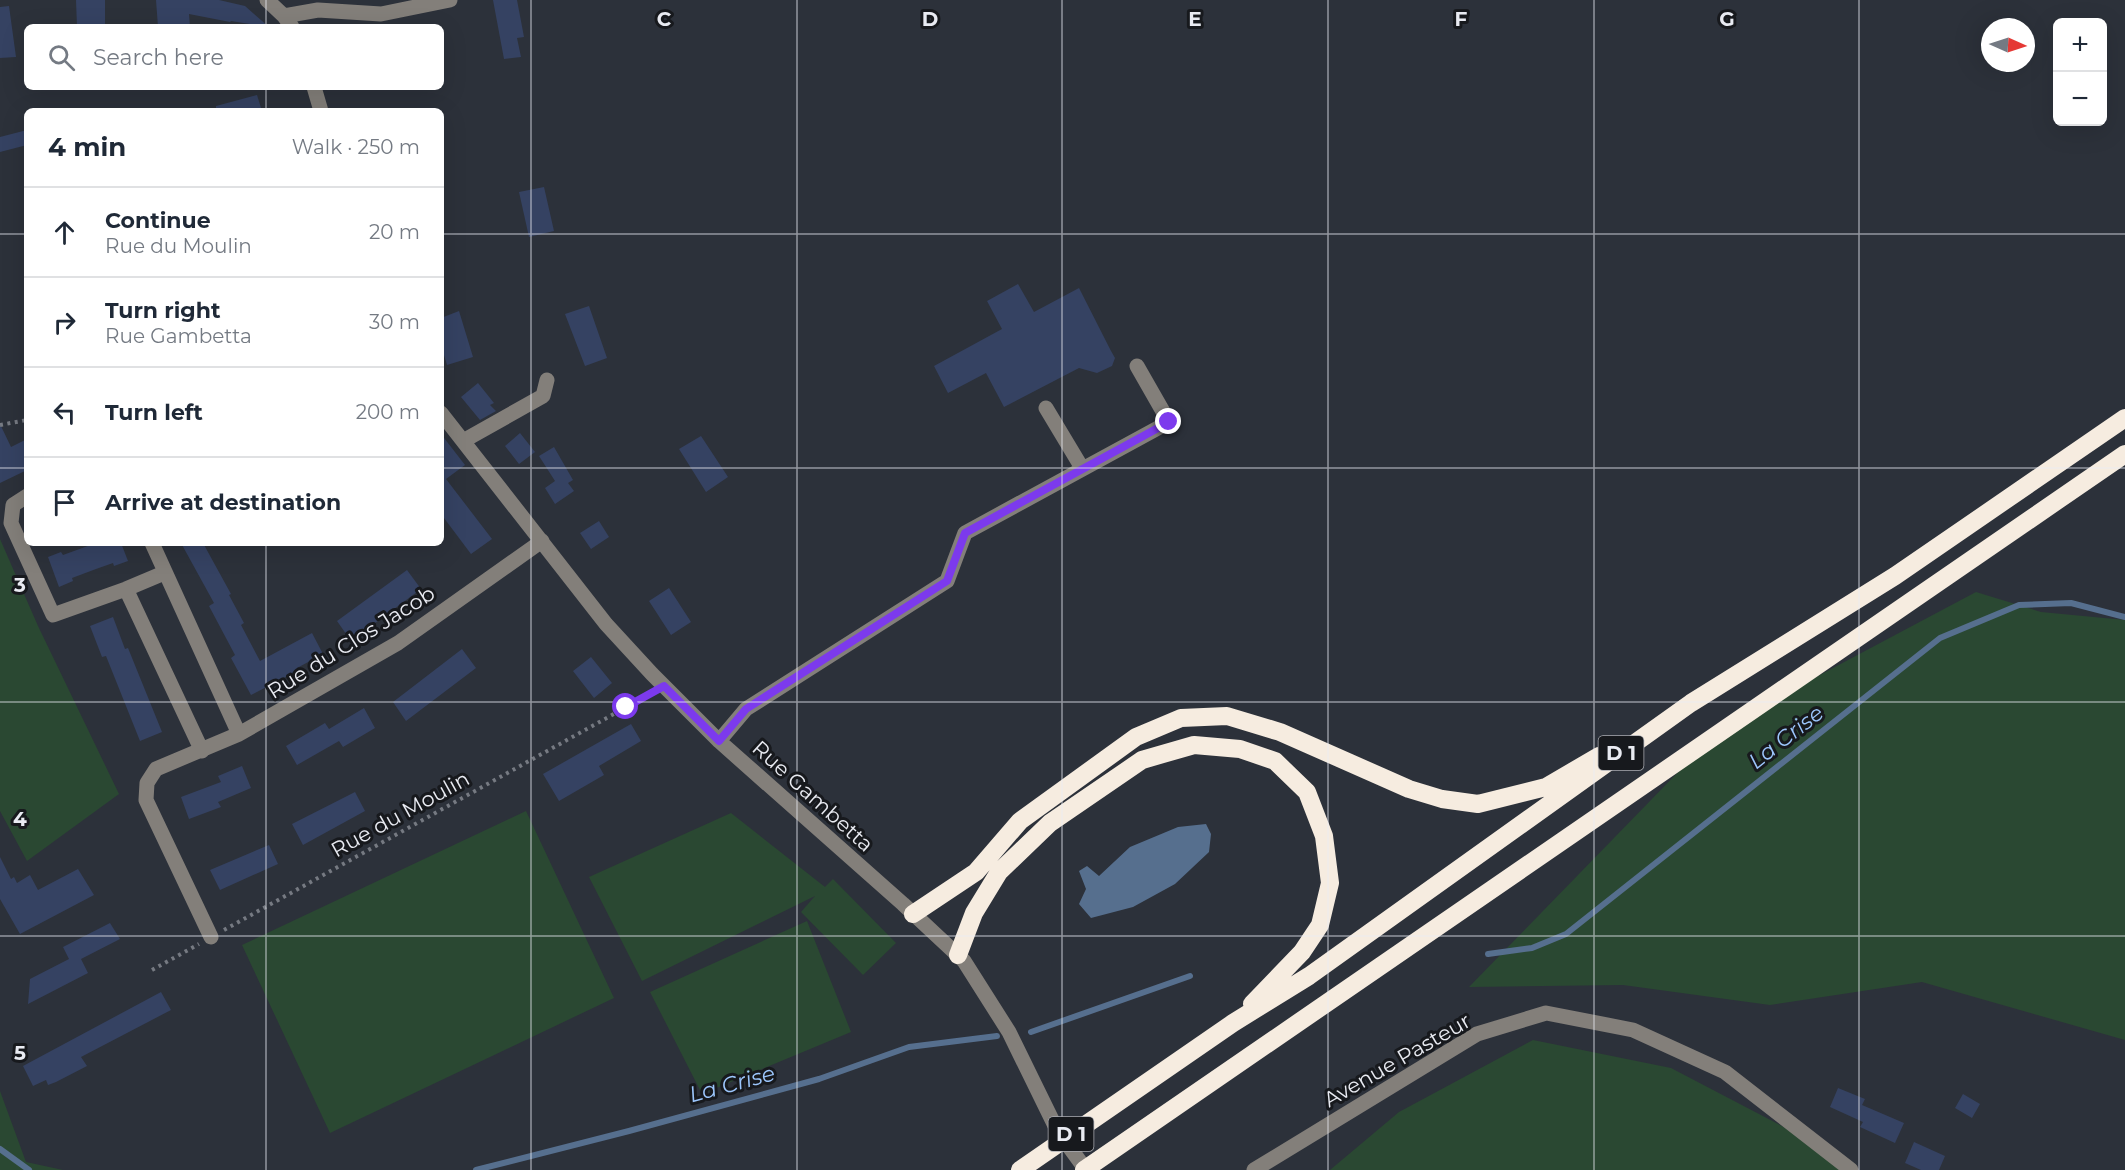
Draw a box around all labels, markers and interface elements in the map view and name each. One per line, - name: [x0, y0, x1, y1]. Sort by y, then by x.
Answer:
- text: C: [657, 7, 672, 31]
- text: D: [922, 7, 938, 31]
- text: E: [1188, 7, 1202, 31]
- text: F: [1455, 7, 1468, 31]
- text: G: [1719, 7, 1735, 31]
- north arrow: [1981, 18, 2035, 72]
- map controls: [2053, 18, 2107, 126]
- button: +: [2053, 18, 2107, 72]
- search box: [24, 24, 444, 90]
- icon: search: [45, 41, 78, 74]
- text: Search here: [93, 44, 224, 71]
- button: −: [2053, 72, 2107, 126]
- text: 4 min: [48, 131, 126, 163]
- text: Walk · 250 m: [292, 135, 420, 159]
- text: Continue: [105, 207, 211, 234]
- icon: ahead: [48, 216, 81, 249]
- text: 20 m: [369, 220, 420, 244]
- text: Rue du Moulin: [105, 234, 252, 258]
- text: Turn right: [105, 297, 220, 324]
- icon: right: [48, 306, 81, 339]
- text: 30 m: [369, 310, 420, 334]
- text: Rue Gambetta: [105, 324, 252, 348]
- icon: left: [48, 396, 81, 429]
- text: Turn left: [105, 399, 203, 426]
- text: 200 m: [356, 400, 420, 424]
- route end: [1155, 408, 1181, 434]
- icon: arrive: [48, 486, 81, 519]
- text: Arrive at destination: [105, 489, 341, 516]
- text: 3: [13, 573, 26, 597]
- street label: Rue du Clos Jacob: [263, 580, 439, 704]
- route start: [612, 693, 638, 719]
- water label: La Crise: [1743, 699, 1829, 775]
- street label: Rue Gambetta: [747, 735, 879, 857]
- road number: D 1: [1598, 736, 1644, 770]
- street label: Rue du Moulin: [327, 766, 473, 862]
- text: 4: [13, 807, 27, 831]
- street label: Avenue Pasteur: [1319, 1008, 1475, 1112]
- text: 5: [14, 1041, 26, 1065]
- water label: La Crise: [686, 1060, 778, 1108]
- road number: D 1: [1048, 1117, 1094, 1151]

